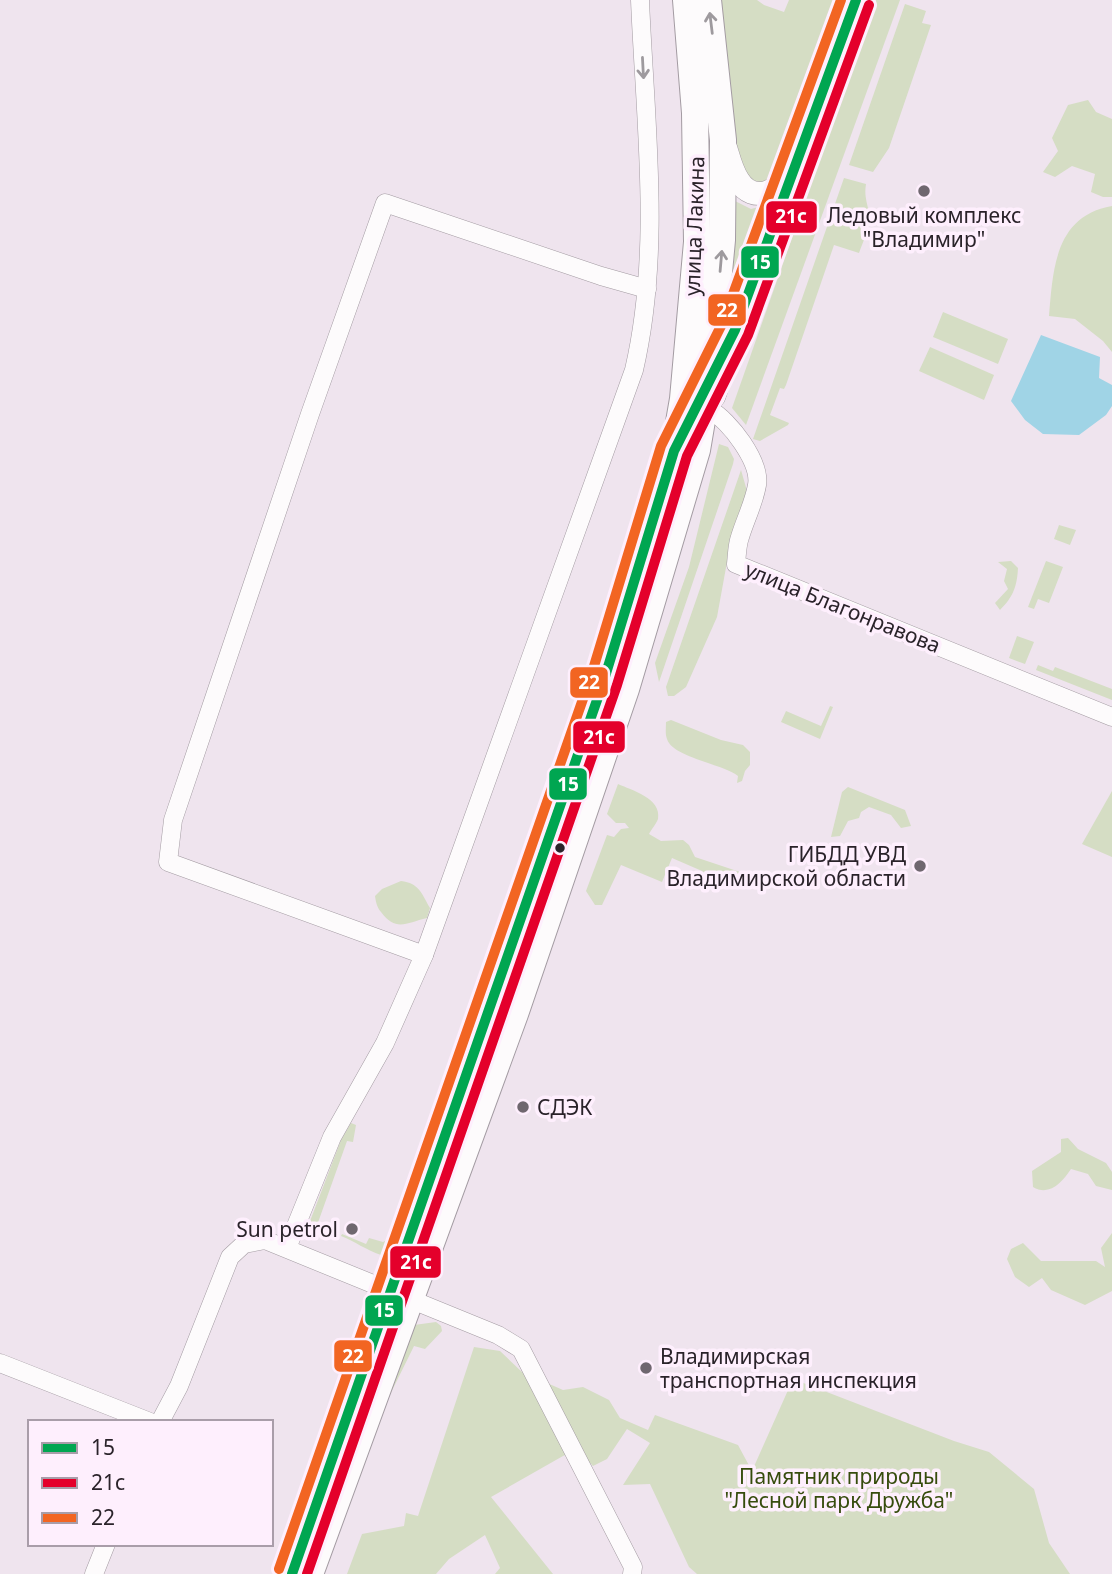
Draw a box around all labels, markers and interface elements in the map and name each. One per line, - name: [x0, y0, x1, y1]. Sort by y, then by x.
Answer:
- one-way arrow: [704, 12, 717, 35]
- one-way arrow: [636, 56, 649, 79]
- street label: улица Лакина: [678, 156, 710, 296]
- marker: Ледовый комплекс "Владимир": [916, 183, 932, 199]
- line badge: 21с: [765, 200, 818, 234]
- place label: Ледовый комплекс "Владимир": [827, 201, 1021, 253]
- text: 21с: [775, 203, 807, 229]
- line badge: 15: [740, 245, 780, 279]
- text: 15: [749, 249, 771, 275]
- one-way arrow: [715, 250, 728, 273]
- line badge: 22: [707, 293, 747, 327]
- text: 22: [716, 297, 738, 323]
- street label: улица Благонравова: [741, 555, 945, 659]
- line badge: 22: [569, 666, 609, 699]
- text: 22: [578, 669, 600, 695]
- line badge: 21с: [572, 720, 626, 754]
- text: 21с: [583, 724, 615, 750]
- line badge: 15: [548, 767, 588, 801]
- text: 15: [557, 771, 579, 797]
- place label: ГИБДД УВД Владимирской области: [666, 840, 907, 892]
- unlabelled marker: [553, 841, 567, 855]
- marker: ГИБДД УВД Владимирской области: [912, 858, 928, 874]
- place label: СДЭК: [537, 1093, 592, 1121]
- marker: СДЭК: [515, 1099, 531, 1115]
- place label: Sun petrol: [236, 1215, 338, 1243]
- marker: Sun petrol: [344, 1221, 360, 1237]
- line badge: 21с: [389, 1245, 442, 1279]
- text: 21с: [400, 1249, 432, 1275]
- line badge: 15: [364, 1294, 404, 1327]
- text: 15: [373, 1297, 395, 1323]
- line badge: 22: [333, 1339, 373, 1373]
- place label: Владимирская транспортная инспекция: [660, 1342, 917, 1394]
- text: 22: [342, 1343, 364, 1369]
- marker: Владимирская транспортная инспекция: [638, 1360, 654, 1376]
- legend: [28, 1420, 273, 1546]
- text: 15: [91, 1433, 115, 1461]
- park label: Памятник природы "Лесной парк Дружба": [725, 1462, 953, 1514]
- text: 21с: [91, 1468, 125, 1496]
- text: 22: [91, 1503, 115, 1531]

